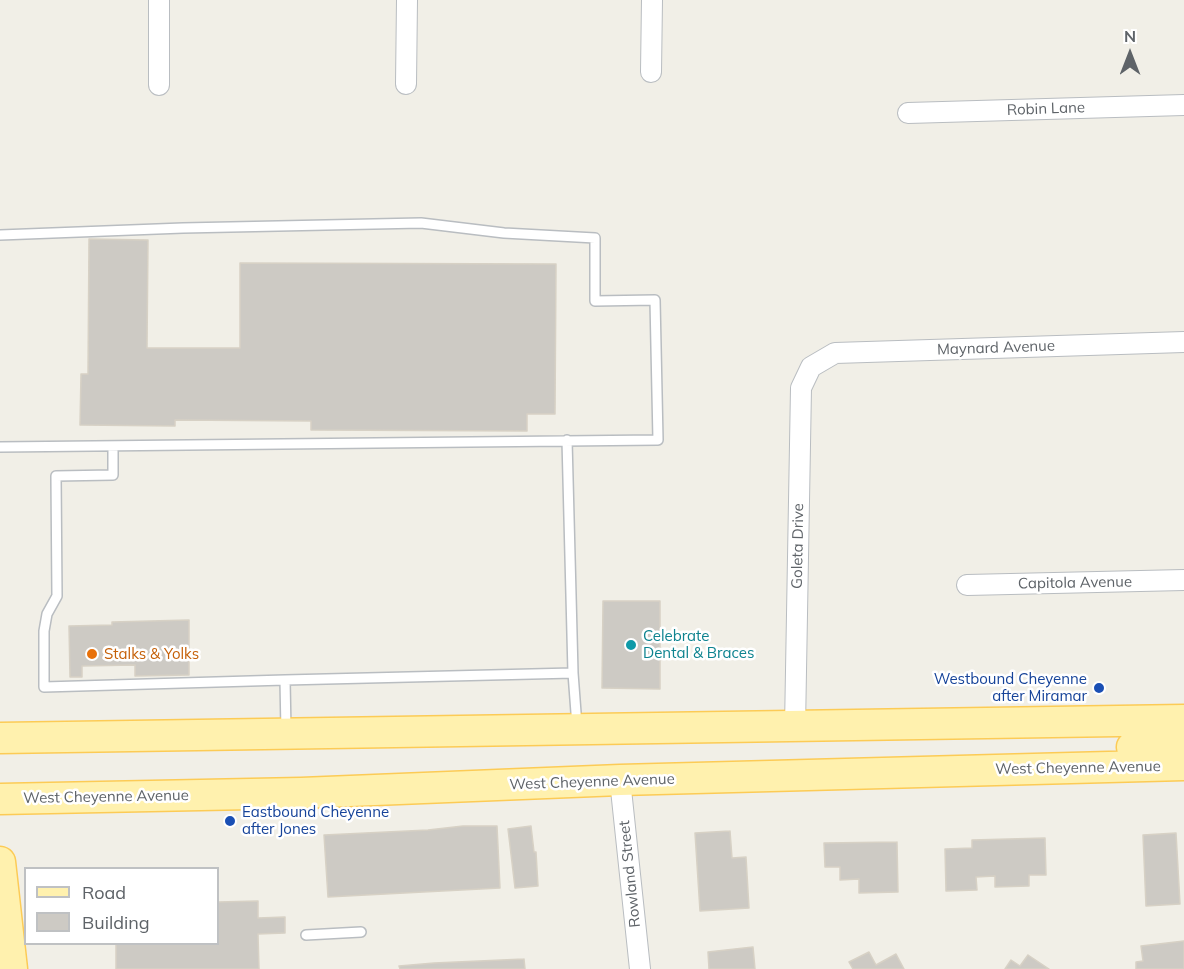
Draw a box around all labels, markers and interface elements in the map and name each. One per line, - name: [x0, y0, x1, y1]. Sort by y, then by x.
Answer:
- north arrow: [1100, 24, 1160, 84]
- text: N: [1124, 26, 1136, 46]
- street label: Robin Lane: [1007, 99, 1085, 119]
- street label: Maynard Avenue: [937, 337, 1055, 359]
- street label: Goleta Drive: [788, 503, 808, 589]
- street label: Capitola Avenue: [1018, 573, 1132, 593]
- place label: Celebrate Dental & Braces: [643, 627, 754, 662]
- marker: Celebrate Dental & Braces: [624, 638, 638, 652]
- place label: Stalks & Yolks: [104, 645, 199, 663]
- marker: Stalks & Yolks: [85, 647, 99, 661]
- place label: Westbound Cheyenne after Miramar: [934, 670, 1087, 705]
- marker: Westbound Cheyenne after Miramar: [1092, 681, 1106, 695]
- street label: West Cheyenne Avenue: [995, 758, 1161, 778]
- street label: West Cheyenne Avenue: [509, 770, 675, 794]
- street label: West Cheyenne Avenue: [23, 787, 189, 807]
- place label: Eastbound Cheyenne after Jones: [242, 803, 389, 838]
- marker: Eastbound Cheyenne after Jones: [223, 814, 237, 828]
- street label: Rowland Street: [615, 820, 645, 928]
- legend: [24, 867, 219, 945]
- text: Road: [82, 881, 126, 904]
- text: Building: [82, 911, 150, 934]

